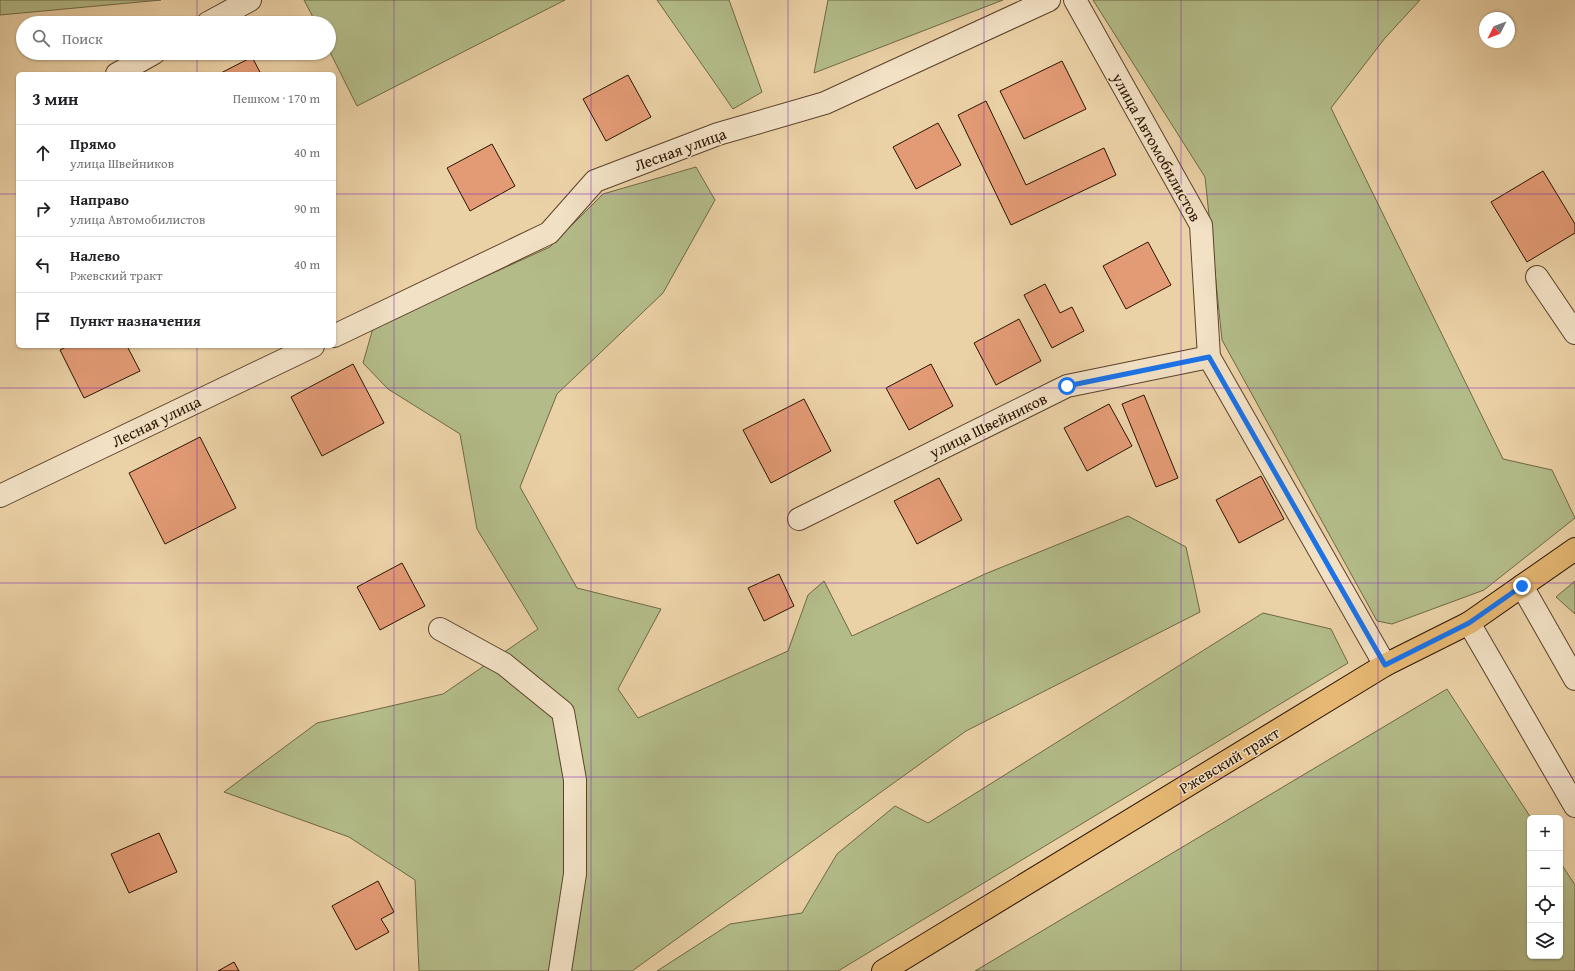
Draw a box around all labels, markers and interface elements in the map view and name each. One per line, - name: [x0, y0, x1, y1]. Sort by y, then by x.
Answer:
- north arrow: [1479, 12, 1515, 48]
- search box: [16, 16, 336, 60]
- icon: search: [30, 27, 52, 49]
- text: Поиск: [62, 28, 103, 49]
- street label: улица Автомобилистов: [1106, 67, 1208, 226]
- text: 3 мин: [32, 86, 78, 111]
- text: Пешком · 170 m: [233, 89, 320, 108]
- street label: Лесная улица: [631, 121, 730, 177]
- text: Прямо: [70, 133, 116, 154]
- icon: ahead: [32, 142, 54, 164]
- text: 40 m: [294, 143, 320, 162]
- text: улица Швейников: [70, 154, 174, 173]
- text: Направо: [70, 189, 129, 210]
- icon: right: [32, 198, 54, 220]
- text: 90 m: [294, 199, 320, 218]
- text: улица Автомобилистов: [70, 210, 205, 229]
- text: Налево: [70, 245, 120, 266]
- icon: left: [32, 254, 54, 276]
- text: 40 m: [294, 255, 320, 274]
- text: Ржевский тракт: [70, 266, 162, 285]
- icon: arrive: [32, 310, 54, 332]
- text: Пункт назначения: [70, 310, 201, 331]
- route start: [1058, 377, 1076, 395]
- street label: улица Швейников: [924, 386, 1051, 464]
- street label: Лесная улица: [107, 389, 205, 453]
- route end: [1513, 577, 1531, 595]
- street label: Ржевский тракт: [1174, 720, 1284, 800]
- map controls: [1527, 815, 1563, 959]
- button: +: [1527, 815, 1563, 851]
- button: −: [1527, 851, 1563, 887]
- button: locate: [1527, 887, 1563, 923]
- button: layers: [1527, 923, 1563, 959]

